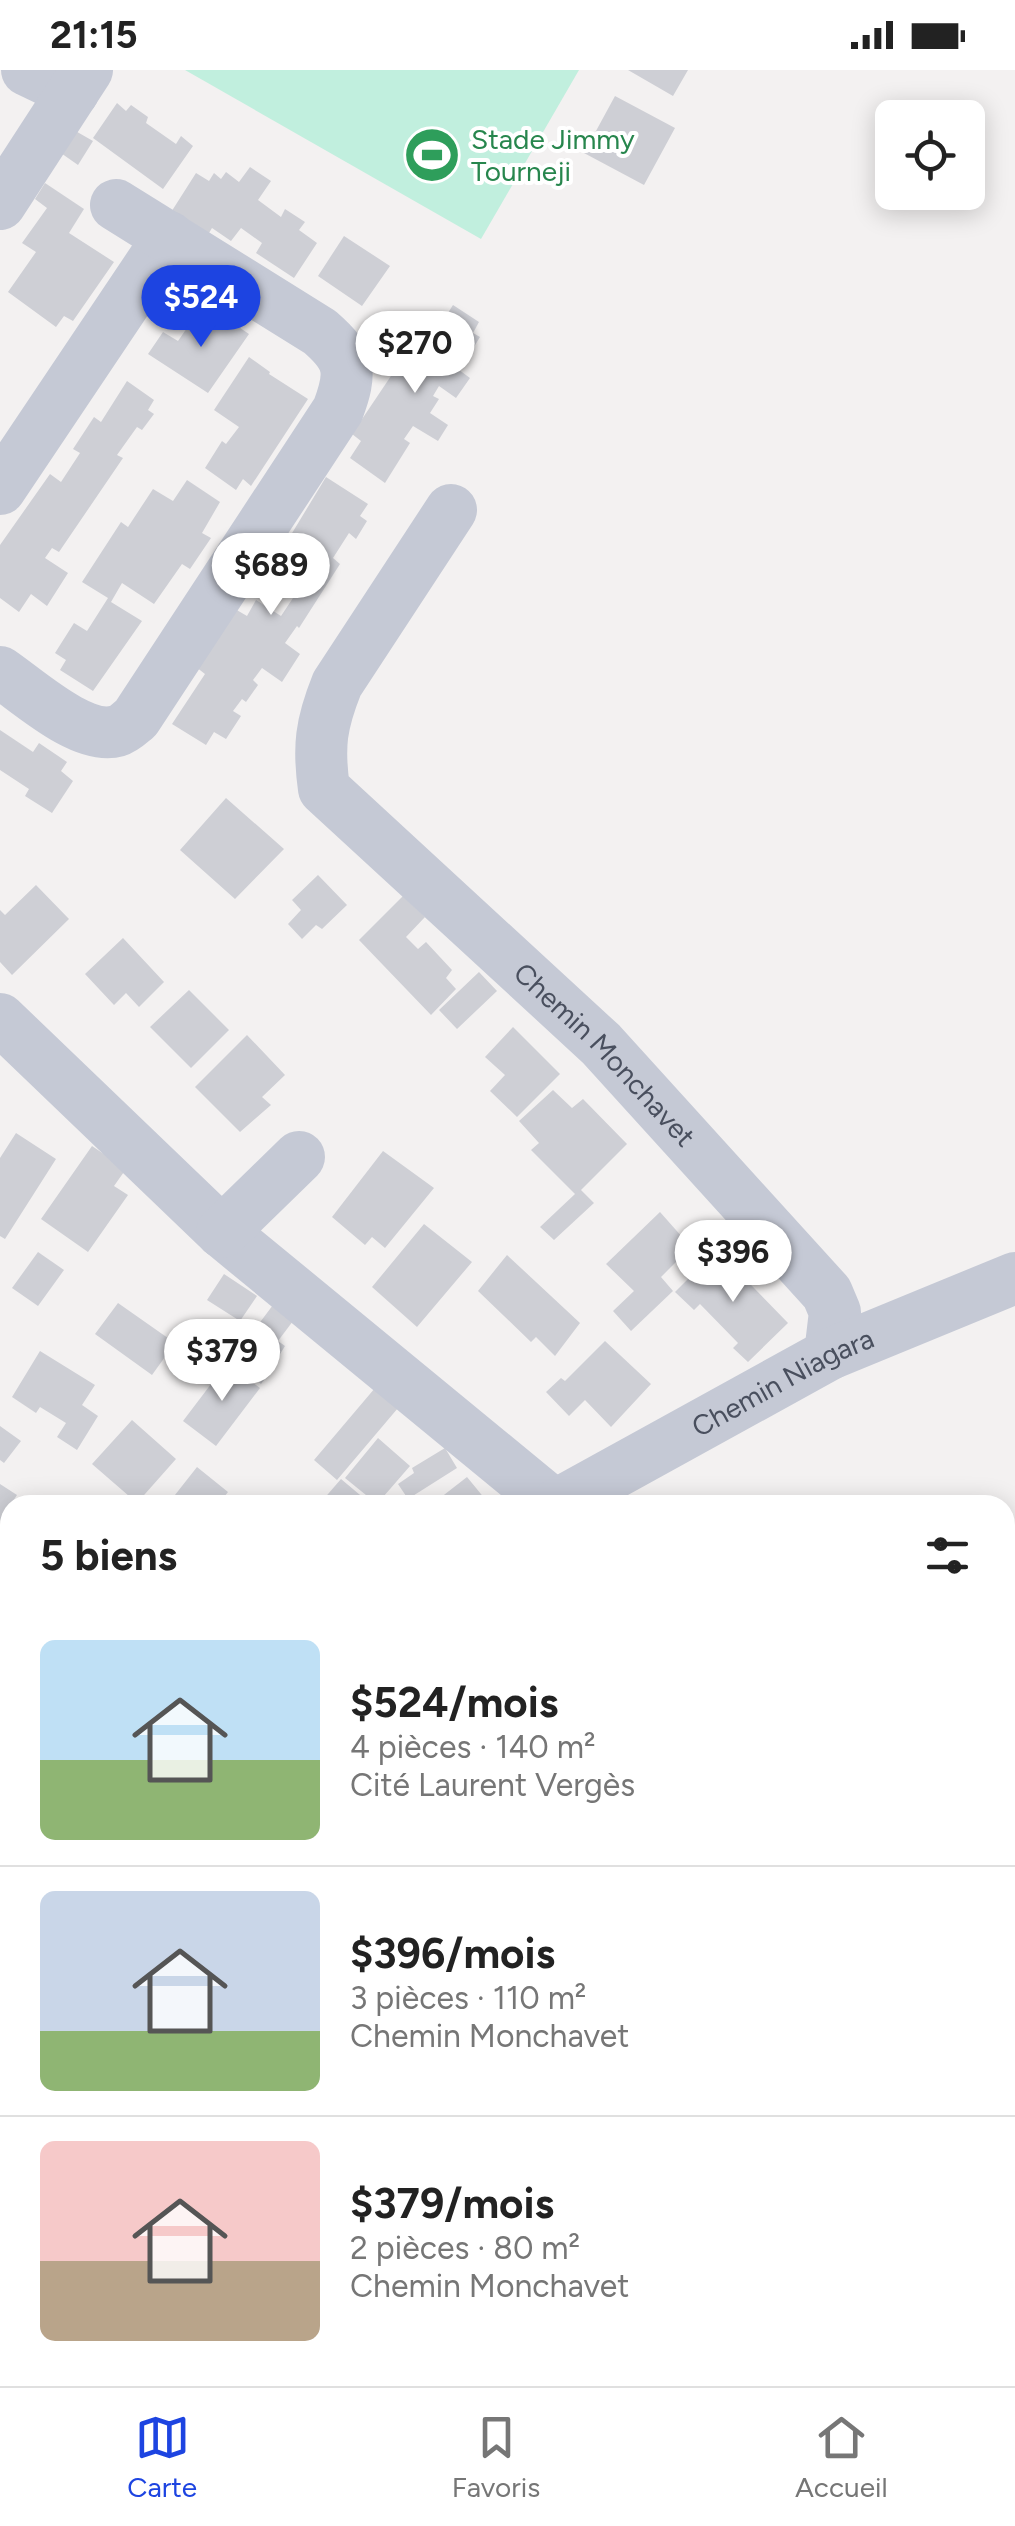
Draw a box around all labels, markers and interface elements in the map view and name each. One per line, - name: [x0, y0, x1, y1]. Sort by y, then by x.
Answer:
- text: 21:15: [50, 12, 138, 58]
- map controls: [875, 100, 985, 210]
- button: locate: [875, 100, 985, 210]
- place label: Stade Jimmy Tourneji: [471, 122, 635, 188]
- sports icon: Stade Jimmy Tourneji: [402, 125, 462, 185]
- pin: $524: [142, 265, 260, 350]
- text: $524: [163, 278, 239, 316]
- pin: $270: [356, 311, 474, 396]
- text: $270: [378, 324, 452, 362]
- pin: $689: [212, 533, 330, 618]
- text: $689: [234, 546, 308, 584]
- street label: Chemin Monchavet: [507, 956, 703, 1153]
- pin: $396: [674, 1220, 792, 1305]
- text: $396: [697, 1233, 769, 1271]
- pin: $379: [163, 1319, 281, 1404]
- street label: Chemin Niagara: [686, 1321, 879, 1444]
- text: $379: [186, 1332, 258, 1370]
- icon: filters: [920, 1528, 975, 1583]
- text: 5 biens: [40, 1530, 177, 1581]
- text: $524/mois: [350, 1677, 558, 1728]
- icon: home: [120, 1680, 240, 1800]
- text: 4 pièces · 140 m²: [350, 1728, 596, 1766]
- text: Cité Laurent Vergès: [350, 1766, 635, 1804]
- text: $396/mois: [350, 1928, 555, 1979]
- icon: home: [120, 1931, 240, 2051]
- text: 3 pièces · 110 m²: [350, 1979, 586, 2017]
- text: Chemin Monchavet: [350, 2017, 629, 2055]
- text: $379/mois: [350, 2178, 554, 2229]
- icon: home: [120, 2181, 240, 2301]
- text: 2 pièces · 80 m²: [350, 2229, 580, 2267]
- text: Chemin Monchavet: [350, 2267, 629, 2305]
- tab: Carte: [127, 2410, 197, 2504]
- tab: Favoris: [452, 2410, 540, 2504]
- tab: Accueil: [795, 2410, 888, 2504]

